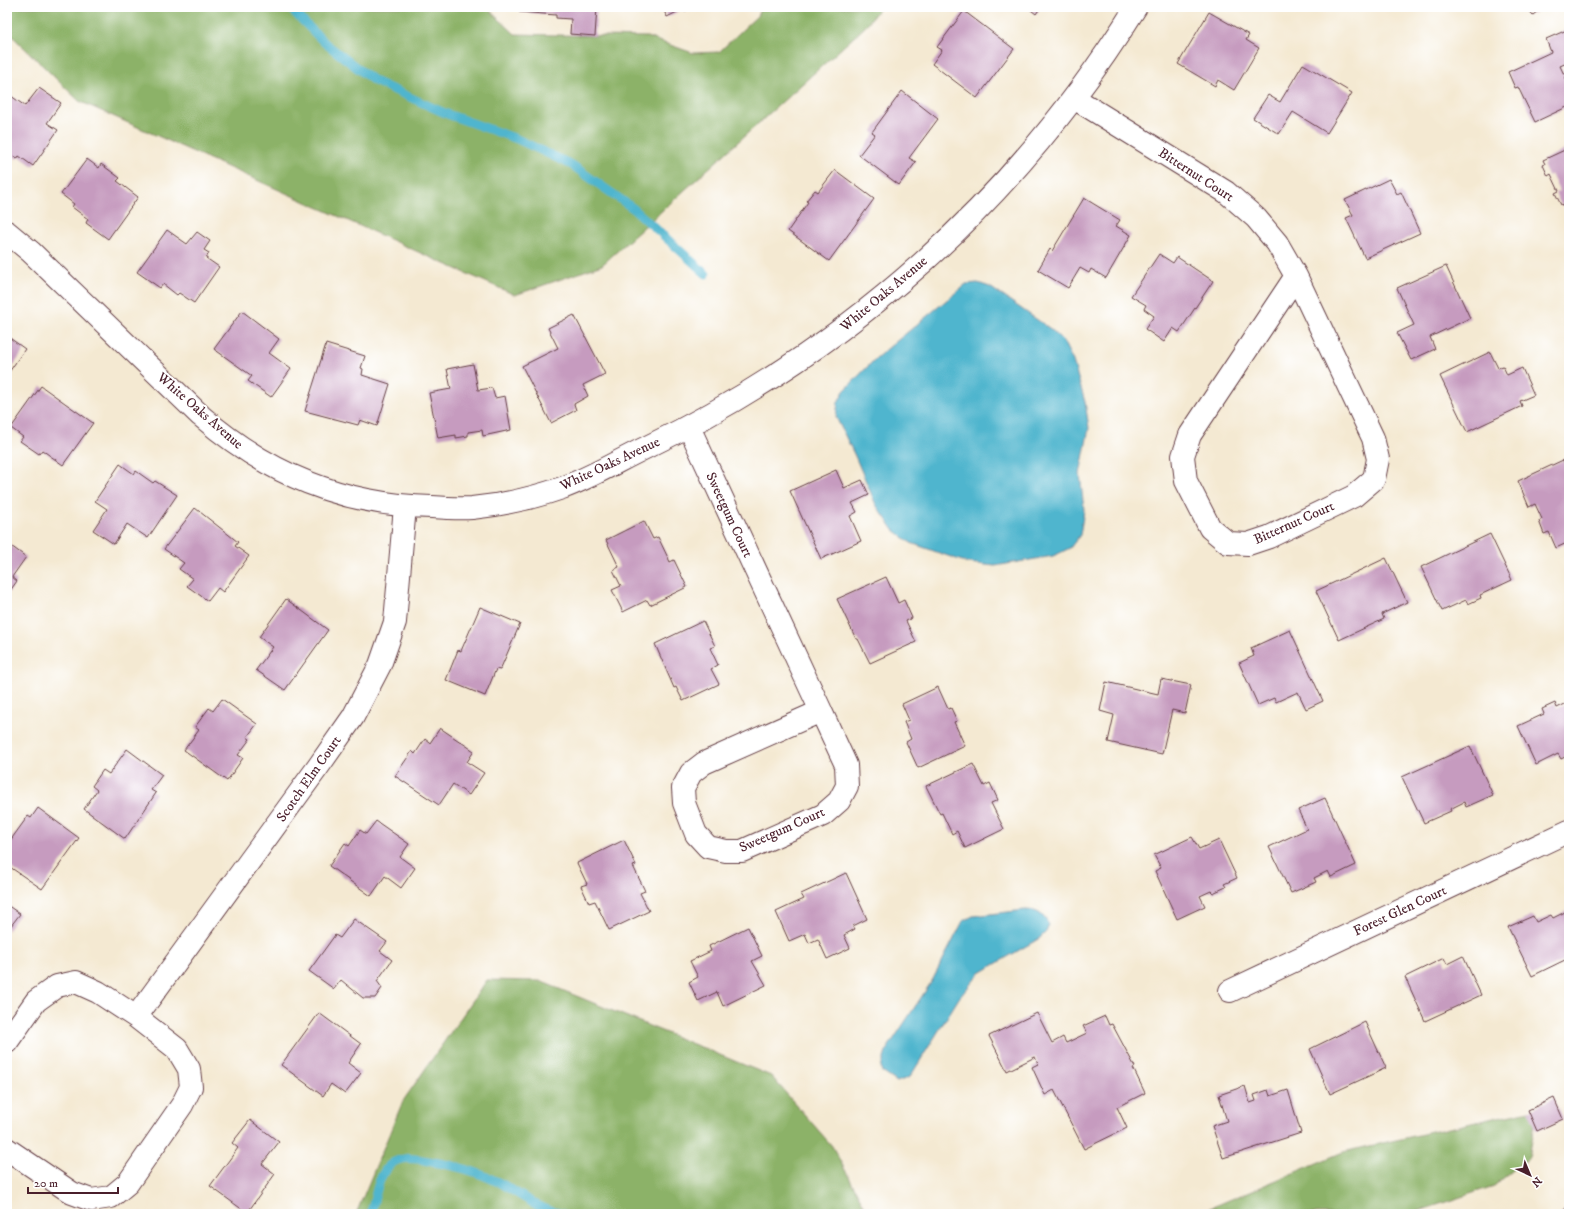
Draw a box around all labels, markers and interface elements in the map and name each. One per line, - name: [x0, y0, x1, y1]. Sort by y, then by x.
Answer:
- street label: Bitternut Court: [1155, 144, 1238, 206]
- street label: White Oaks Avenue: [836, 252, 931, 336]
- street label: White Oaks Avenue: [152, 368, 247, 453]
- street label: White Oaks Avenue: [556, 433, 663, 495]
- street label: Sweetgum Court: [701, 470, 757, 561]
- street label: Bitternut Court: [1251, 497, 1338, 549]
- street label: Scotch Elm Court: [273, 732, 346, 826]
- street label: Sweetgum Court: [736, 803, 828, 857]
- street label: Forest Glen Court: [1351, 881, 1450, 940]
- north arrow: [1510, 1155, 1550, 1195]
- scale bar: [28, 1169, 118, 1195]
- text: N: [1528, 1173, 1544, 1190]
- text: 20 m: [34, 1176, 58, 1191]

